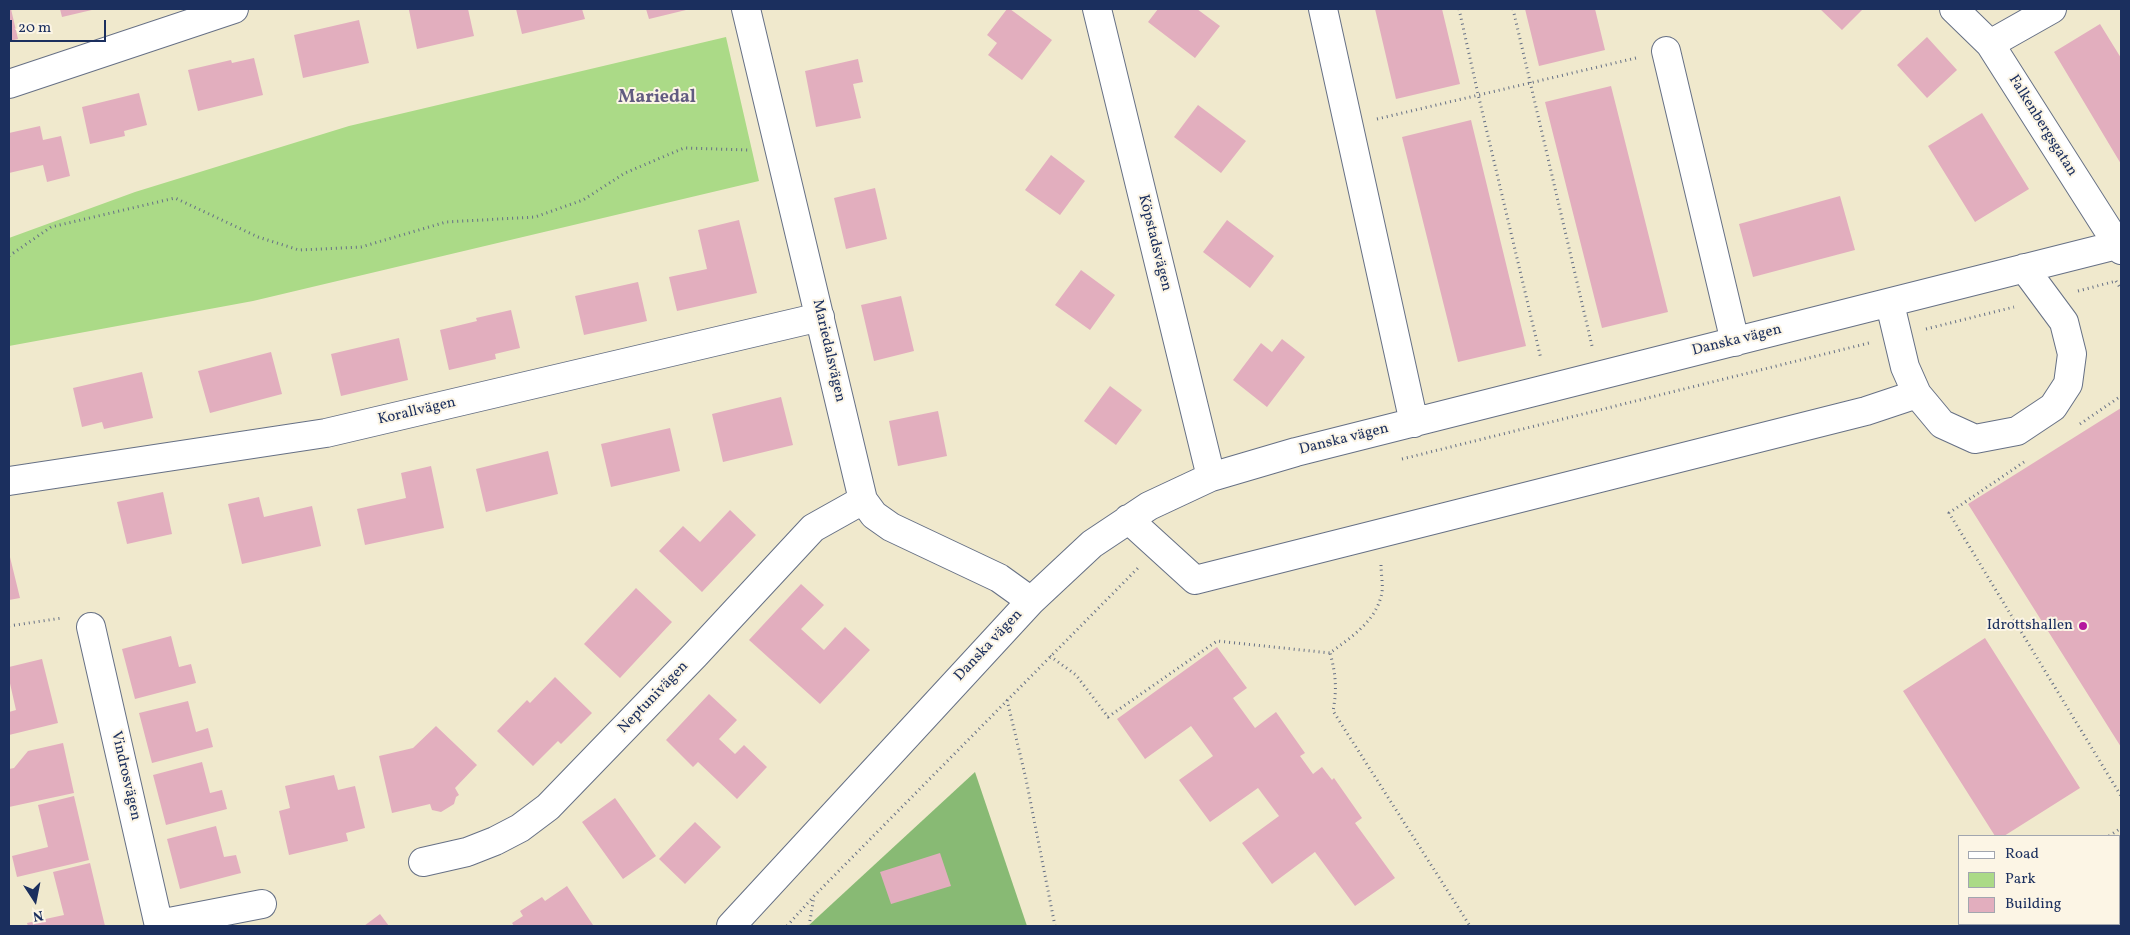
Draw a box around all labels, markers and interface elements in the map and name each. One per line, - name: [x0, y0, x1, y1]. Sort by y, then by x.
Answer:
- scale bar: [12, 10, 109, 42]
- text: 20 m: [18, 18, 51, 39]
- street label: Falkenbergsgatan: [2004, 72, 2080, 180]
- district label: Mariedal: [618, 88, 696, 110]
- street label: Köpstadsvägen: [1133, 193, 1175, 293]
- street label: Mariedalsvägen: [807, 298, 849, 404]
- street label: Danska vägen: [1690, 321, 1784, 361]
- street label: Korallvägen: [376, 394, 458, 430]
- street label: Danska vägen: [1297, 420, 1391, 460]
- street label: Danska vägen: [951, 606, 1027, 686]
- place label: Idrottshallen: [1987, 617, 2073, 635]
- marker: Idrottshallen: [2077, 620, 2089, 632]
- street label: Neptunivägen: [615, 658, 693, 738]
- street label: Vindrosvägen: [106, 730, 144, 822]
- legend: [1958, 835, 2120, 925]
- text: Road: [2005, 844, 2039, 865]
- text: Park: [2005, 869, 2036, 890]
- north arrow: [10, 875, 60, 925]
- text: Building: [2005, 894, 2061, 915]
- text: N: [31, 905, 45, 926]

